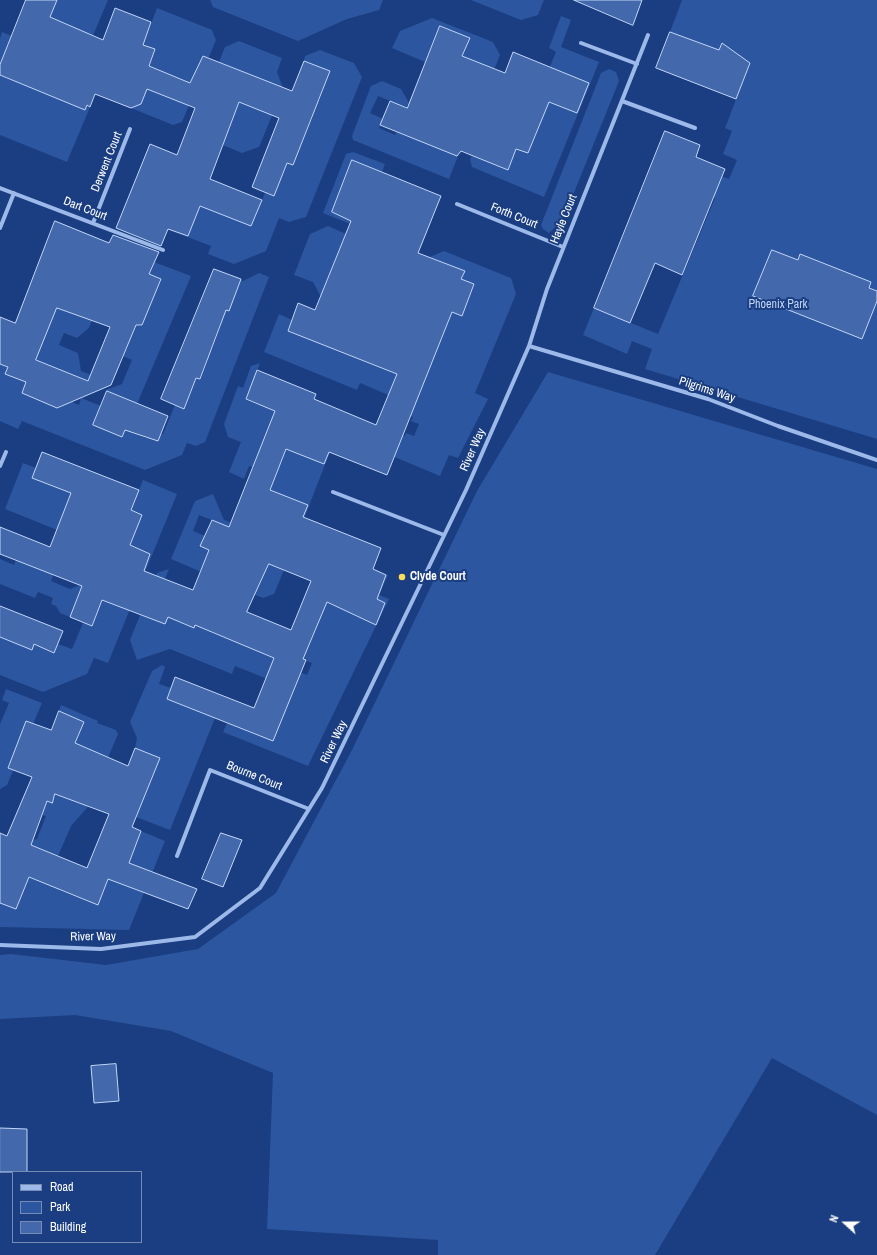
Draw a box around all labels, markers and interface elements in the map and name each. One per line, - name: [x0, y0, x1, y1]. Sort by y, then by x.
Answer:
- street label: Derwent Court: [88, 130, 126, 194]
- street label: Hayle Court: [548, 192, 580, 246]
- street label: Dart Court: [61, 194, 109, 224]
- street label: Forth Court: [488, 200, 540, 232]
- park label: Phoenix Park: [748, 298, 808, 312]
- street label: Pilgrims Way: [677, 374, 737, 406]
- street label: River Way: [457, 426, 489, 474]
- place label: Clyde Court: [410, 570, 466, 584]
- marker: Clyde Court: [397, 572, 407, 582]
- street label: River Way: [318, 718, 350, 766]
- street label: Bourne Court: [224, 758, 284, 794]
- street label: River Way: [70, 929, 116, 945]
- legend: [12, 1171, 142, 1243]
- text: Road: [50, 1179, 74, 1195]
- text: Park: [50, 1199, 70, 1215]
- north arrow: [825, 1203, 865, 1243]
- text: N: [826, 1213, 841, 1224]
- text: Building: [50, 1219, 86, 1235]

